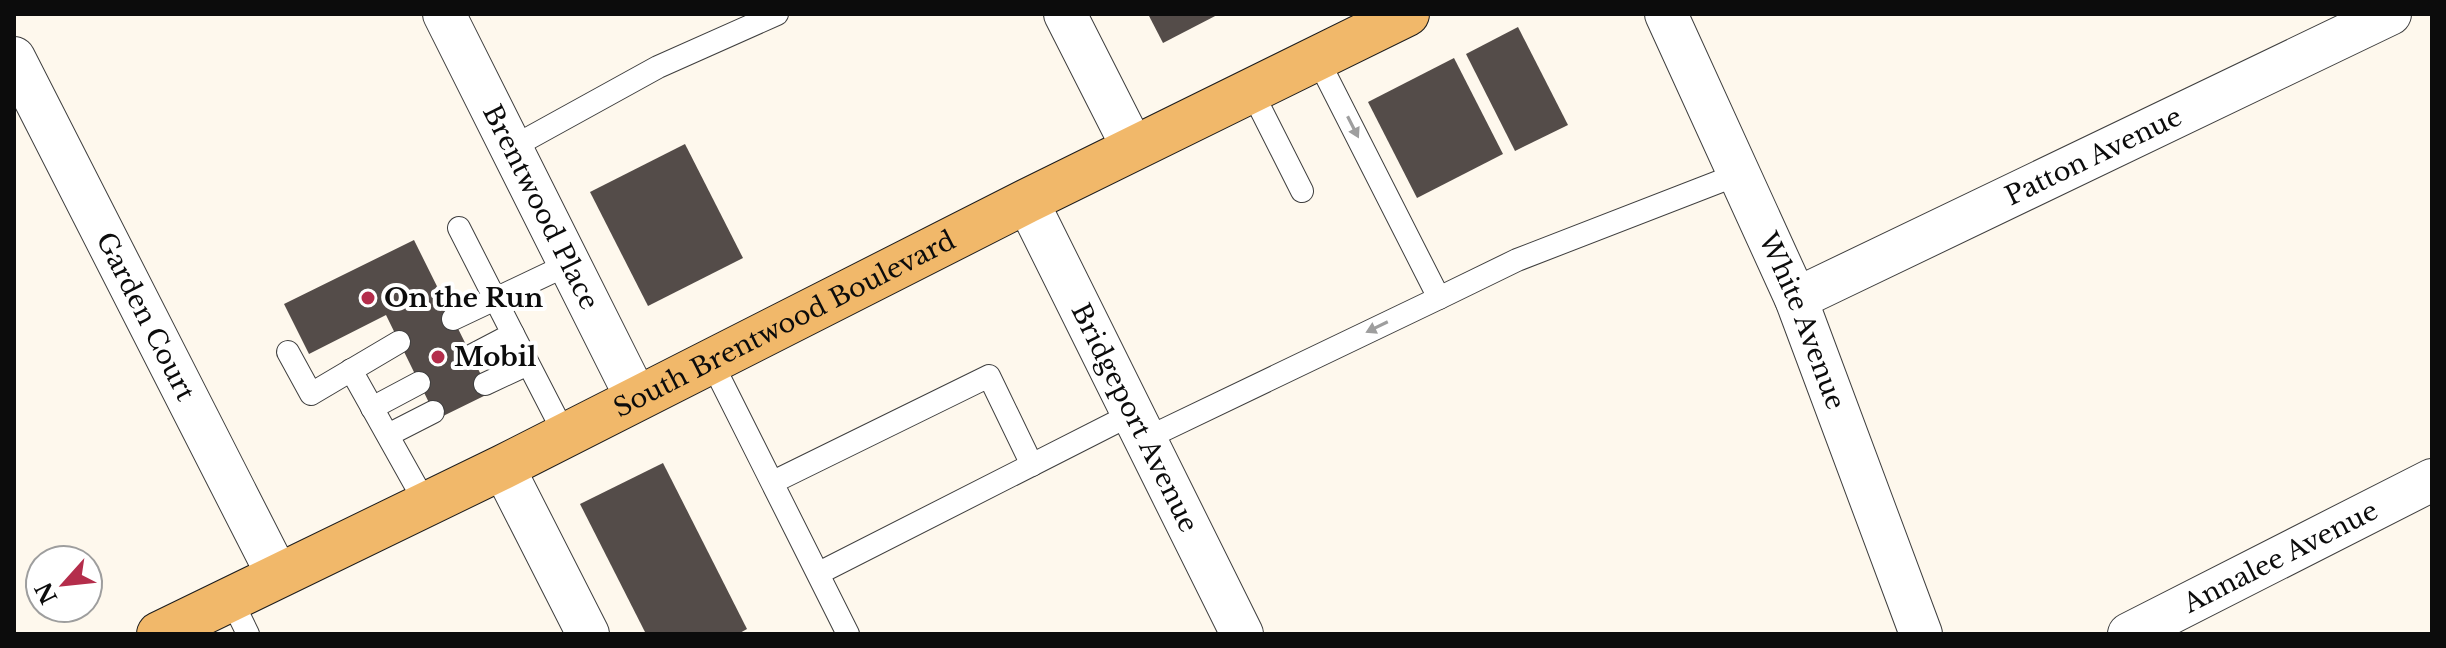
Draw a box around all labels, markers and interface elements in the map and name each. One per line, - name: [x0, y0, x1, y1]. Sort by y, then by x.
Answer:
- street label: Brentwood Place: [476, 99, 606, 315]
- street label: Patton Avenue: [2000, 100, 2187, 212]
- one-way arrow: [1347, 116, 1360, 139]
- street label: South Brentwood Boulevard: [608, 224, 961, 424]
- street label: Garden Court: [90, 227, 202, 406]
- street label: White Avenue: [1751, 227, 1852, 414]
- place label: On the Run: [384, 282, 543, 314]
- marker: On the Run: [359, 289, 377, 307]
- street label: Bridgeport Avenue: [1064, 298, 1205, 538]
- one-way arrow: [1365, 320, 1389, 334]
- place label: Mobil: [454, 341, 536, 373]
- marker: Mobil: [429, 348, 447, 366]
- street label: Annalee Avenue: [2177, 494, 2383, 620]
- north arrow: [24, 544, 104, 624]
- text: N: [30, 577, 63, 608]

